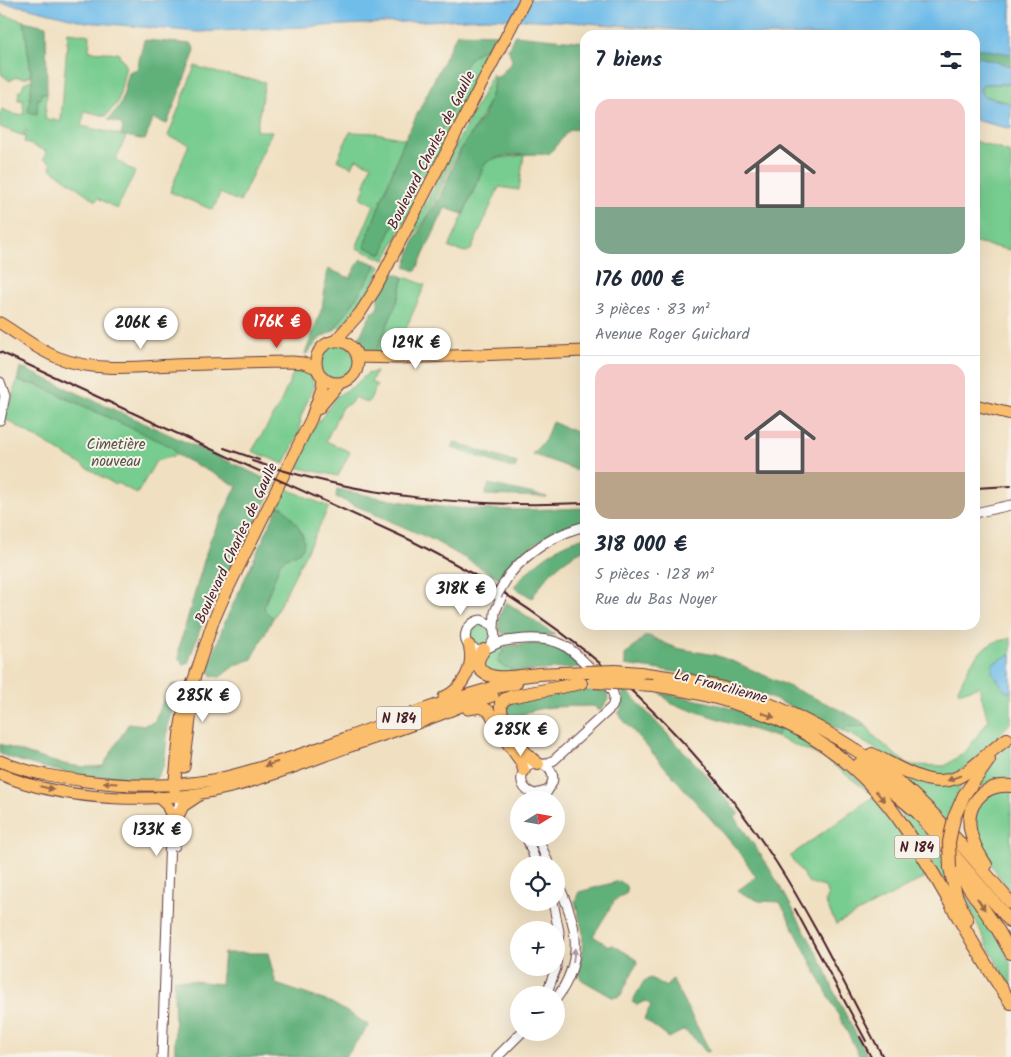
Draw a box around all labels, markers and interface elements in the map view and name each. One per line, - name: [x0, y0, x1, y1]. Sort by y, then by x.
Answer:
- text: 7 biens: [595, 44, 662, 77]
- icon: filters: [937, 46, 965, 74]
- street label: Boulevard Charles de Gaulle: [381, 67, 483, 234]
- icon: home: [735, 131, 825, 221]
- text: 176 000 €: [595, 264, 684, 297]
- text: 3 pièces · 83 m²: [595, 297, 710, 322]
- pin: 176K €: [236, 306, 318, 349]
- pin: 206K €: [100, 308, 182, 350]
- text: 176K €: [254, 310, 301, 335]
- text: 206K €: [115, 311, 167, 336]
- text: Avenue Roger Guichard: [595, 322, 749, 347]
- pin: 129K €: [375, 328, 457, 370]
- text: 129K €: [392, 331, 440, 356]
- icon: home: [735, 397, 825, 487]
- park label: Cimetière nouveau: [87, 433, 146, 474]
- street label: Boulevard Charles de Gaulle: [189, 459, 285, 628]
- text: 318 000 €: [595, 529, 687, 562]
- text: 5 pièces · 128 m²: [595, 562, 714, 587]
- pin: 318K €: [420, 574, 502, 616]
- text: 318K €: [437, 577, 485, 602]
- text: Rue du Bas Noyer: [595, 587, 717, 612]
- street label: La Francilienne: [671, 663, 770, 711]
- pin: 285K €: [162, 680, 244, 723]
- text: 285K €: [177, 684, 229, 709]
- road number: N 184: [376, 706, 422, 730]
- one-way arrow: [761, 711, 776, 719]
- pin: 285K €: [480, 714, 562, 757]
- text: 285K €: [495, 718, 547, 743]
- one-way arrow: [263, 761, 278, 769]
- one-way arrow: [946, 774, 961, 782]
- one-way arrow: [101, 779, 117, 787]
- one-way arrow: [39, 784, 54, 792]
- one-way arrow: [875, 789, 886, 802]
- north arrow: [510, 791, 565, 846]
- map controls: [510, 791, 565, 1041]
- pin: 133K €: [116, 814, 198, 857]
- text: 133K €: [133, 818, 181, 843]
- road number: N 184: [894, 836, 940, 859]
- button: locate: [510, 856, 565, 911]
- one-way arrow: [976, 898, 986, 911]
- button: +: [510, 921, 565, 976]
- one-way arrow: [570, 946, 578, 962]
- button: −: [510, 986, 565, 1041]

